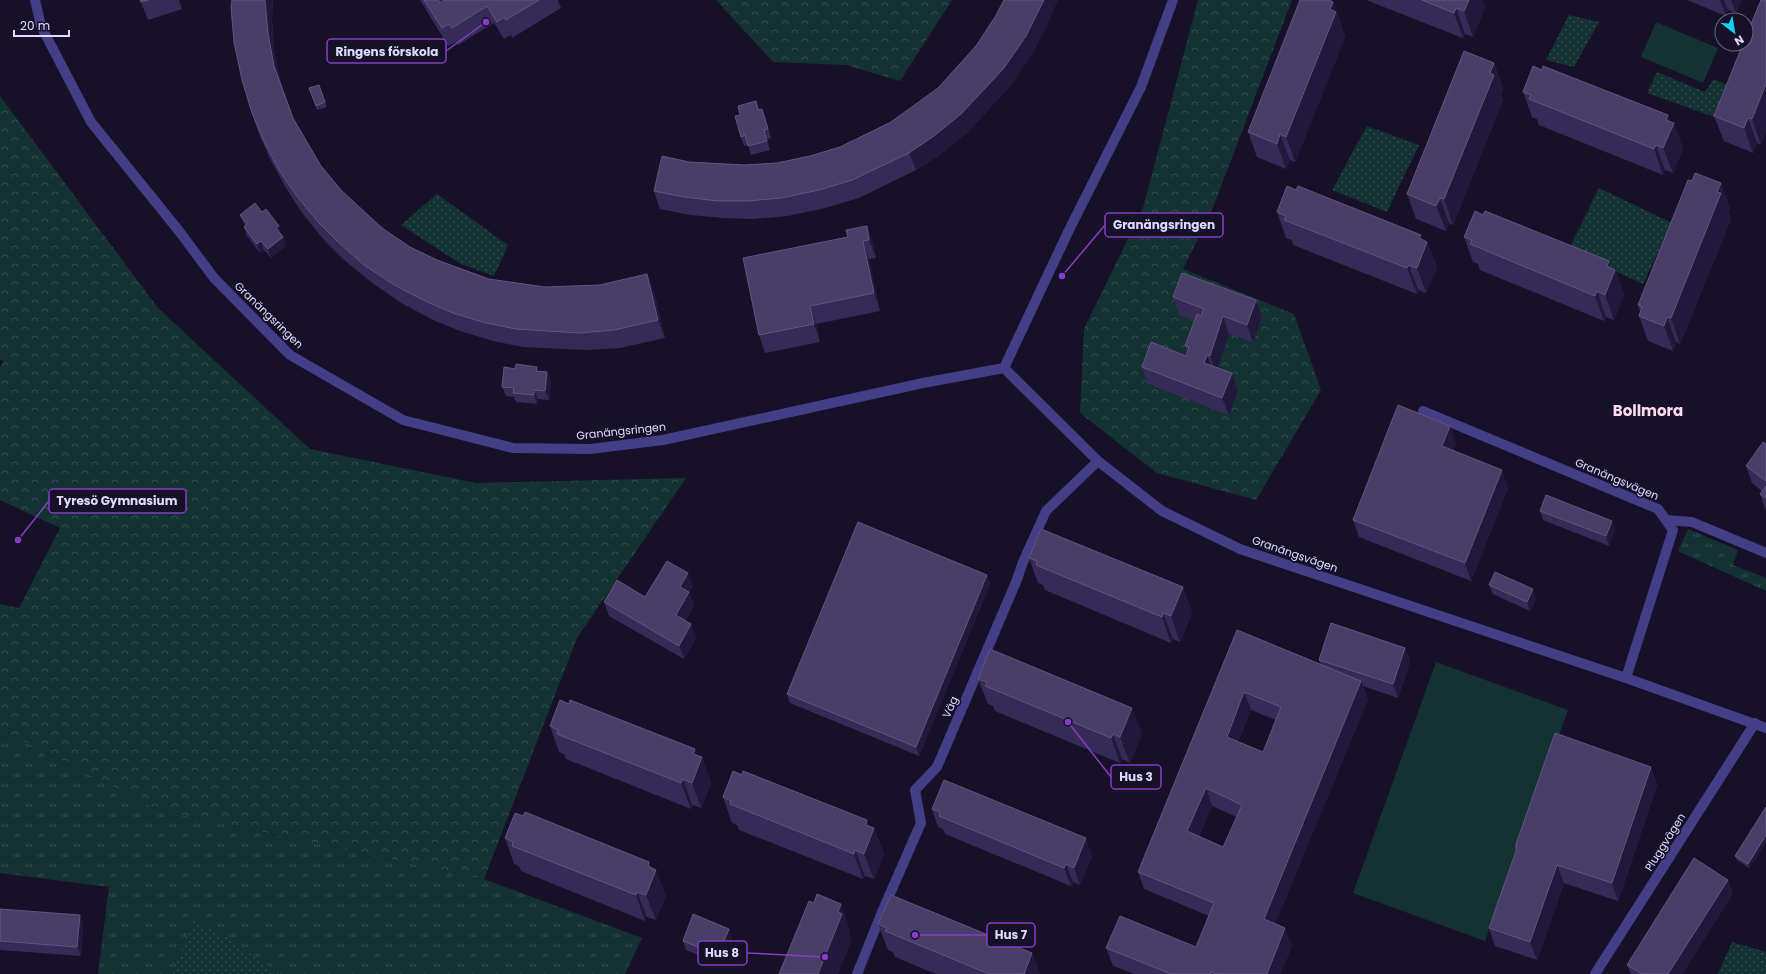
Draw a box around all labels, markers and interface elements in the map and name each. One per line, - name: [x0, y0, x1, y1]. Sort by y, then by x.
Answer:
- scale bar: [14, 12, 69, 38]
- north arrow: [1714, 12, 1754, 52]
- text: 20 m: [20, 17, 50, 34]
- text: N: [1731, 32, 1747, 50]
- callout: Ringens förskola: [327, 39, 446, 63]
- text: Ringens förskola: [336, 43, 438, 60]
- callout: Granängsringen: [1105, 213, 1223, 237]
- text: Granängsringen: [1113, 216, 1215, 233]
- street label: Granängsringen: [231, 278, 307, 352]
- district label: Bollmora: [1613, 400, 1683, 421]
- street label: Granängsringen: [575, 418, 667, 444]
- street label: Granängsvägen: [1573, 454, 1661, 504]
- callout: Tyresö Gymnasium: [49, 489, 186, 513]
- text: Tyresö Gymnasium: [57, 492, 178, 509]
- street label: Granängsvägen: [1250, 532, 1340, 576]
- street label: Väg: [938, 694, 962, 720]
- callout: Hus 3: [1111, 765, 1161, 789]
- text: Hus 3: [1119, 768, 1153, 785]
- street label: Pluggvägen: [1641, 810, 1689, 874]
- callout: Hus 7: [987, 923, 1035, 947]
- text: Hus 7: [995, 926, 1028, 943]
- callout: Hus 8: [698, 941, 747, 965]
- text: Hus 8: [705, 944, 739, 961]

